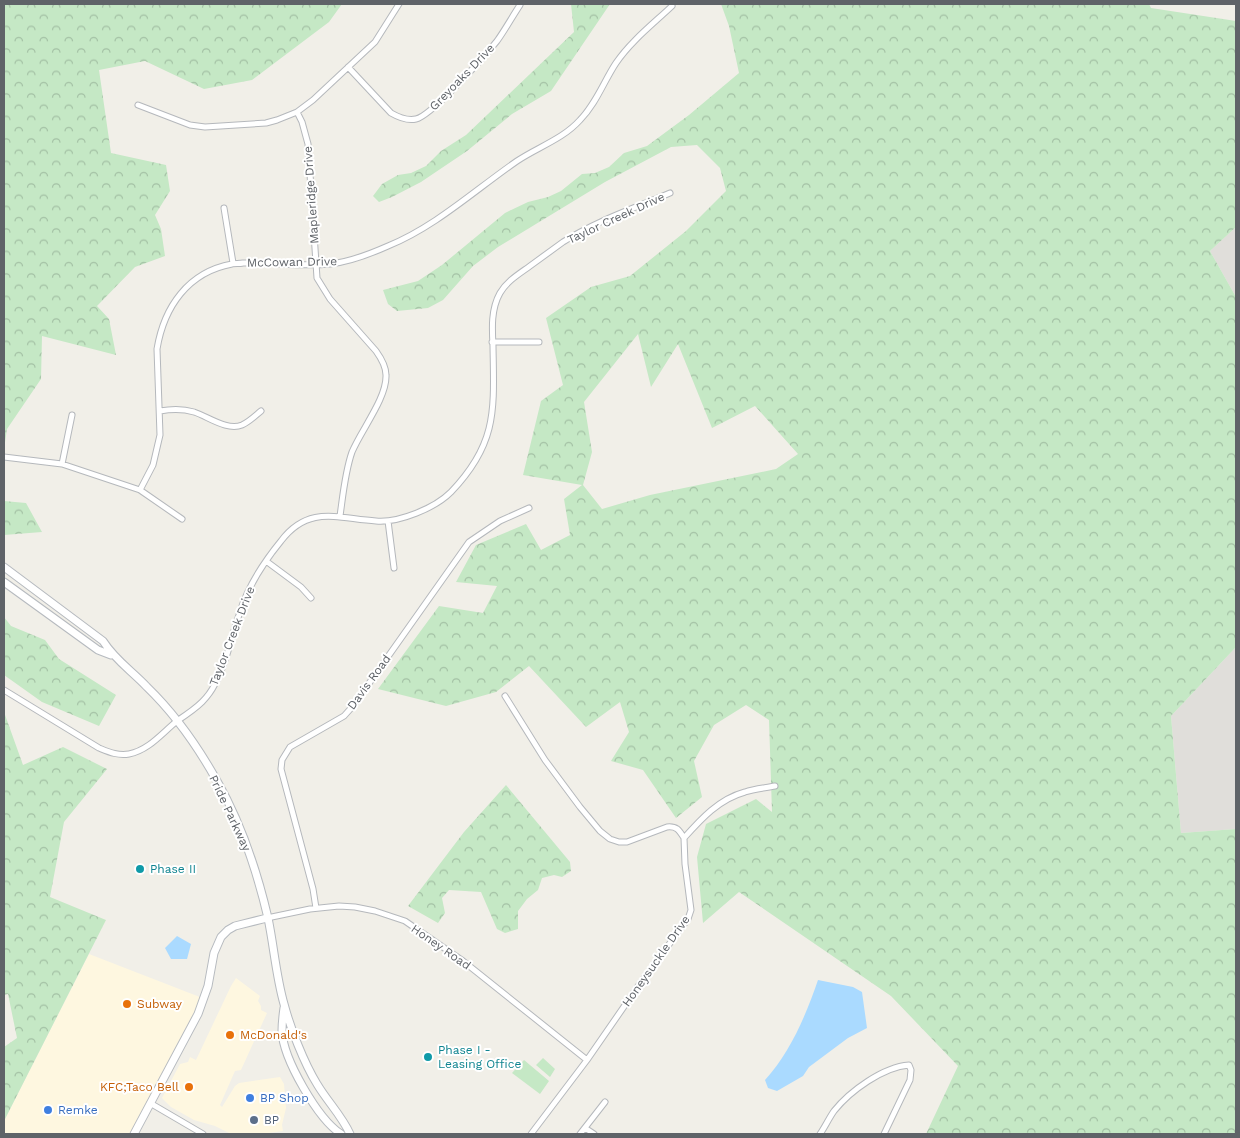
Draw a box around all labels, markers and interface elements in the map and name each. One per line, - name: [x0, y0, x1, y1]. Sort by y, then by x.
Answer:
- street label: Greyoaks Drive: [427, 41, 497, 113]
- street label: Mapleridge Drive: [301, 146, 321, 244]
- street label: Taylor Creek Drive: [565, 189, 667, 247]
- street label: McCowan Drive: [247, 254, 337, 270]
- street label: Taylor Creek Drive: [207, 584, 257, 688]
- street label: Davis Road: [344, 652, 394, 712]
- street label: Pride Parkway: [206, 773, 254, 854]
- place label: Phase II: [150, 862, 196, 876]
- marker: Phase II: [134, 863, 146, 875]
- street label: Honeysuckle Drive: [619, 913, 693, 1009]
- street label: Honey Road: [409, 921, 473, 973]
- place label: Subway: [137, 997, 183, 1011]
- marker: Subway: [121, 998, 133, 1010]
- place label: McDonald's: [240, 1028, 307, 1042]
- marker: McDonald's: [224, 1029, 236, 1041]
- place label: Phase I - Leasing Office: [438, 1043, 521, 1071]
- marker: Phase I - Leasing Office: [422, 1051, 434, 1063]
- place label: KFC;Taco Bell: [100, 1080, 179, 1094]
- marker: KFC;Taco Bell: [183, 1081, 195, 1093]
- place label: BP Shop: [260, 1091, 309, 1105]
- marker: BP Shop: [244, 1092, 256, 1104]
- place label: Remke: [58, 1103, 98, 1117]
- marker: Remke: [42, 1104, 54, 1116]
- place label: BP: [264, 1113, 279, 1127]
- marker: BP: [248, 1114, 260, 1126]

